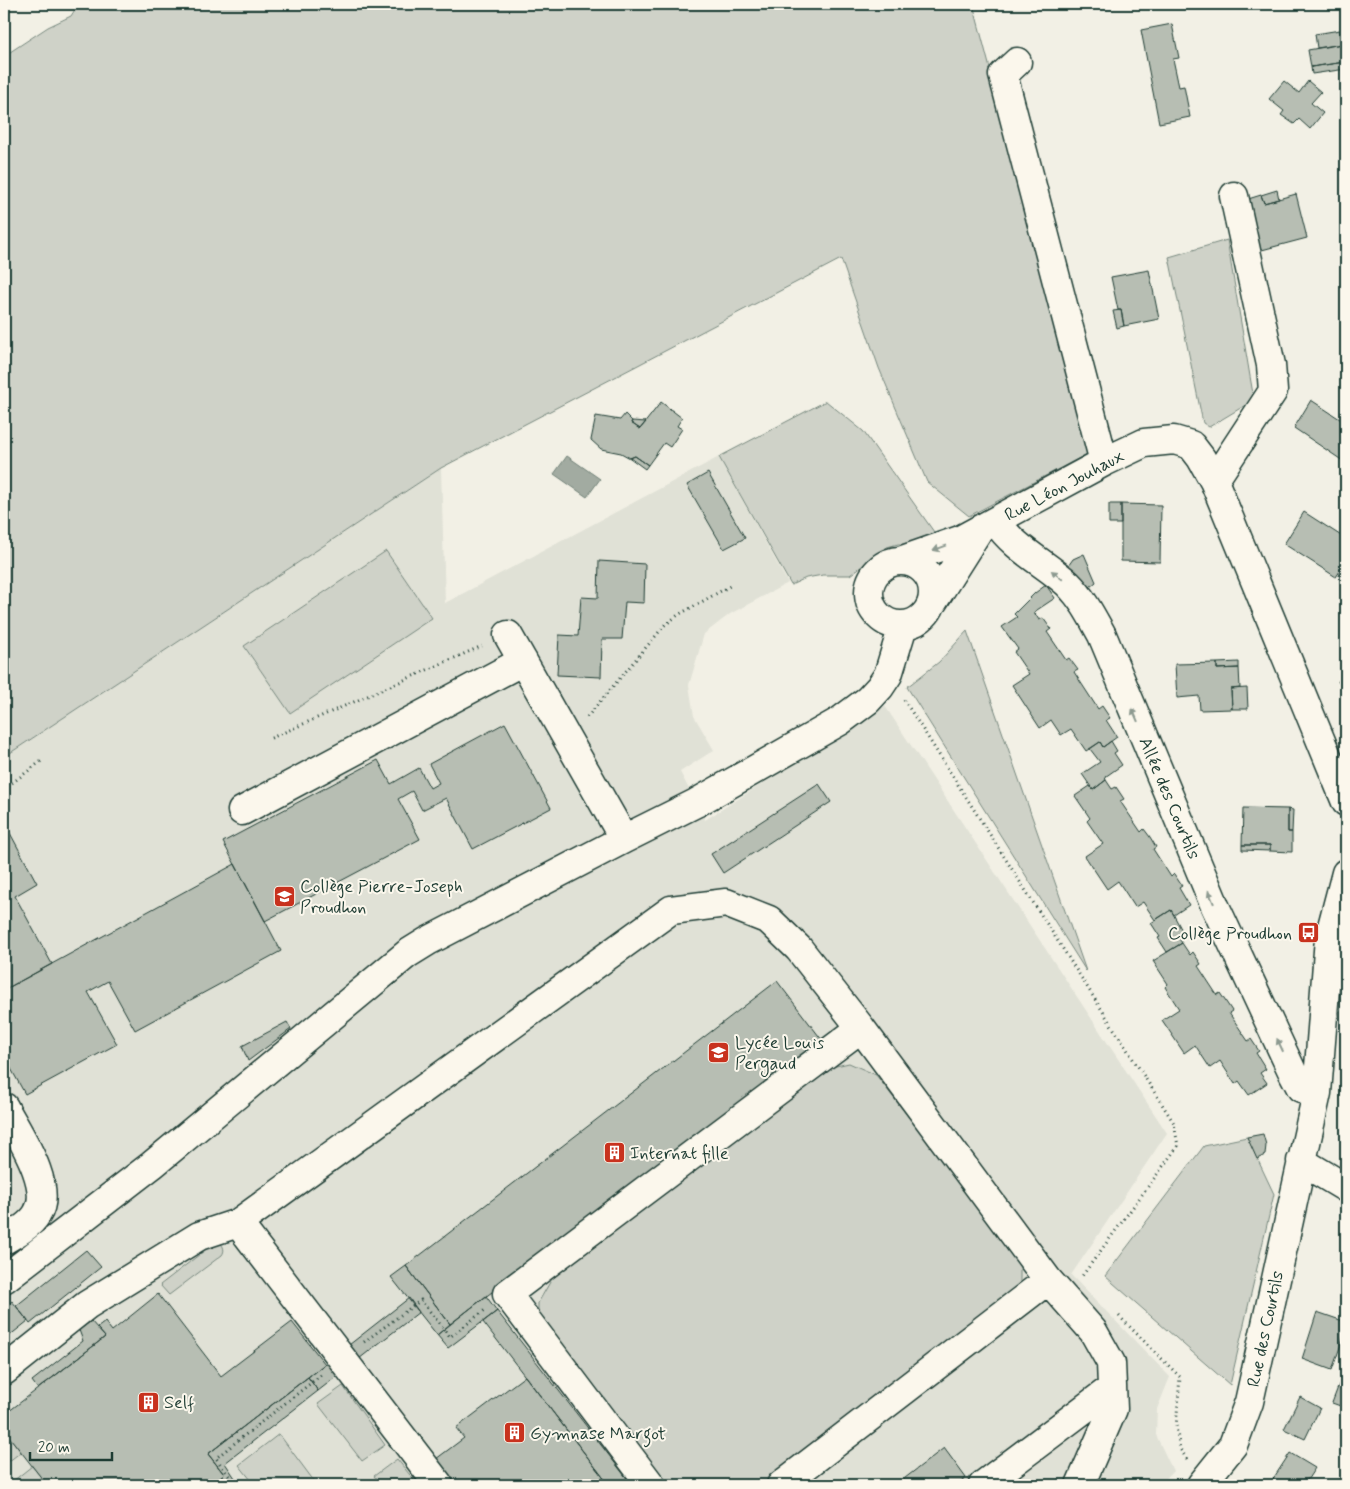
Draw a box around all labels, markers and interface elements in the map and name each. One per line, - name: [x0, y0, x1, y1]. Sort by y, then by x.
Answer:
- street label: Rue Léon Jouhaux: [1000, 444, 1128, 528]
- one-way arrow: [932, 544, 947, 552]
- one-way arrow: [1050, 570, 1063, 581]
- one-way arrow: [1131, 708, 1139, 722]
- street label: Allée des Courtils: [1133, 734, 1206, 863]
- place label: Collège Pierre-Joseph Proudhon: [300, 875, 463, 920]
- school or university icon: Collège Pierre-Joseph Proudhon: [272, 884, 296, 908]
- one-way arrow: [1207, 890, 1215, 904]
- bus stop icon: Collège Proudhon: [1296, 921, 1320, 945]
- place label: Collège Proudhon: [1168, 922, 1292, 946]
- place label: Lycée Louis Pergaud: [735, 1031, 824, 1077]
- one-way arrow: [1275, 1038, 1283, 1052]
- school or university icon: Lycée Louis Pergaud: [707, 1040, 731, 1064]
- building icon: Internat fille: [602, 1141, 626, 1165]
- place label: Internat fille: [630, 1142, 729, 1166]
- street label: Rue des Courtils: [1242, 1269, 1290, 1390]
- building icon: Self: [136, 1390, 160, 1414]
- place label: Self: [164, 1391, 194, 1415]
- building icon: Gymnase Margot: [502, 1421, 526, 1445]
- place label: Gymnase Margot: [530, 1422, 666, 1448]
- scale bar: [30, 1429, 112, 1461]
- text: 20 m: [38, 1438, 70, 1458]

